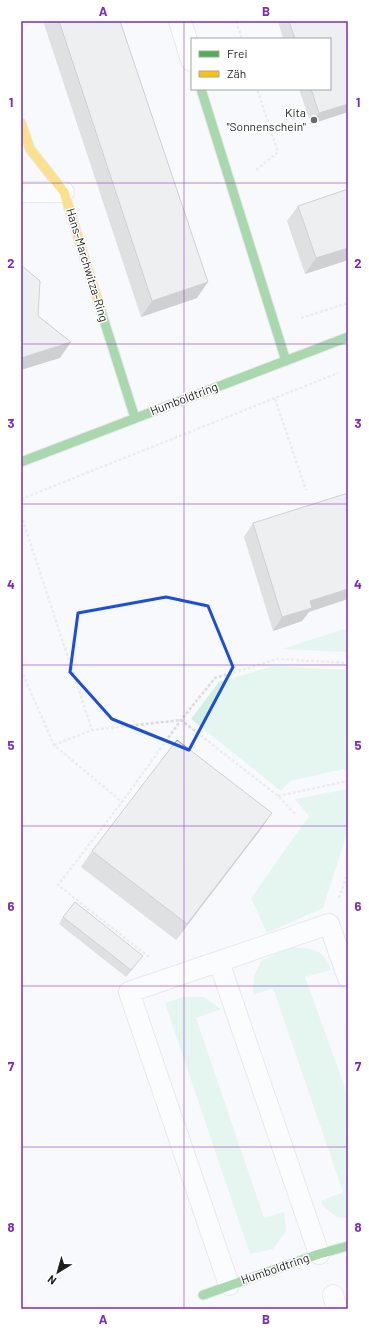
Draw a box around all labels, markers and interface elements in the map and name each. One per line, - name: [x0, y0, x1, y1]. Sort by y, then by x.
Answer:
- text: A: [99, 3, 108, 19]
- text: B: [262, 3, 270, 19]
- legend: [191, 38, 331, 90]
- text: Frei: [227, 46, 247, 60]
- text: Zäh: [227, 66, 246, 80]
- text: 1: [9, 94, 13, 110]
- text: 1: [356, 94, 360, 110]
- place label: Kita "Sonnenschein": [226, 105, 306, 133]
- marker: Kita "Sonnenschein": [309, 115, 319, 125]
- street label: Hans-Marchwitza-Ring: [64, 206, 112, 323]
- text: 2: [7, 255, 15, 271]
- text: 2: [354, 255, 362, 271]
- street label: Humboldtring: [148, 379, 219, 417]
- text: 3: [7, 415, 15, 431]
- text: 3: [354, 415, 362, 431]
- text: 4: [7, 576, 15, 592]
- text: 4: [354, 576, 362, 592]
- text: 5: [7, 737, 15, 753]
- text: 5: [354, 737, 362, 753]
- text: 6: [8, 898, 15, 914]
- text: 6: [355, 898, 362, 914]
- text: 7: [8, 1058, 15, 1074]
- text: 7: [355, 1058, 362, 1074]
- text: 8: [7, 1219, 15, 1235]
- text: 8: [354, 1219, 362, 1235]
- street label: Humboldtring: [239, 1250, 311, 1286]
- north arrow: [38, 1252, 78, 1292]
- text: N: [45, 1273, 59, 1288]
- text: A: [99, 1311, 108, 1327]
- text: B: [262, 1311, 270, 1327]

